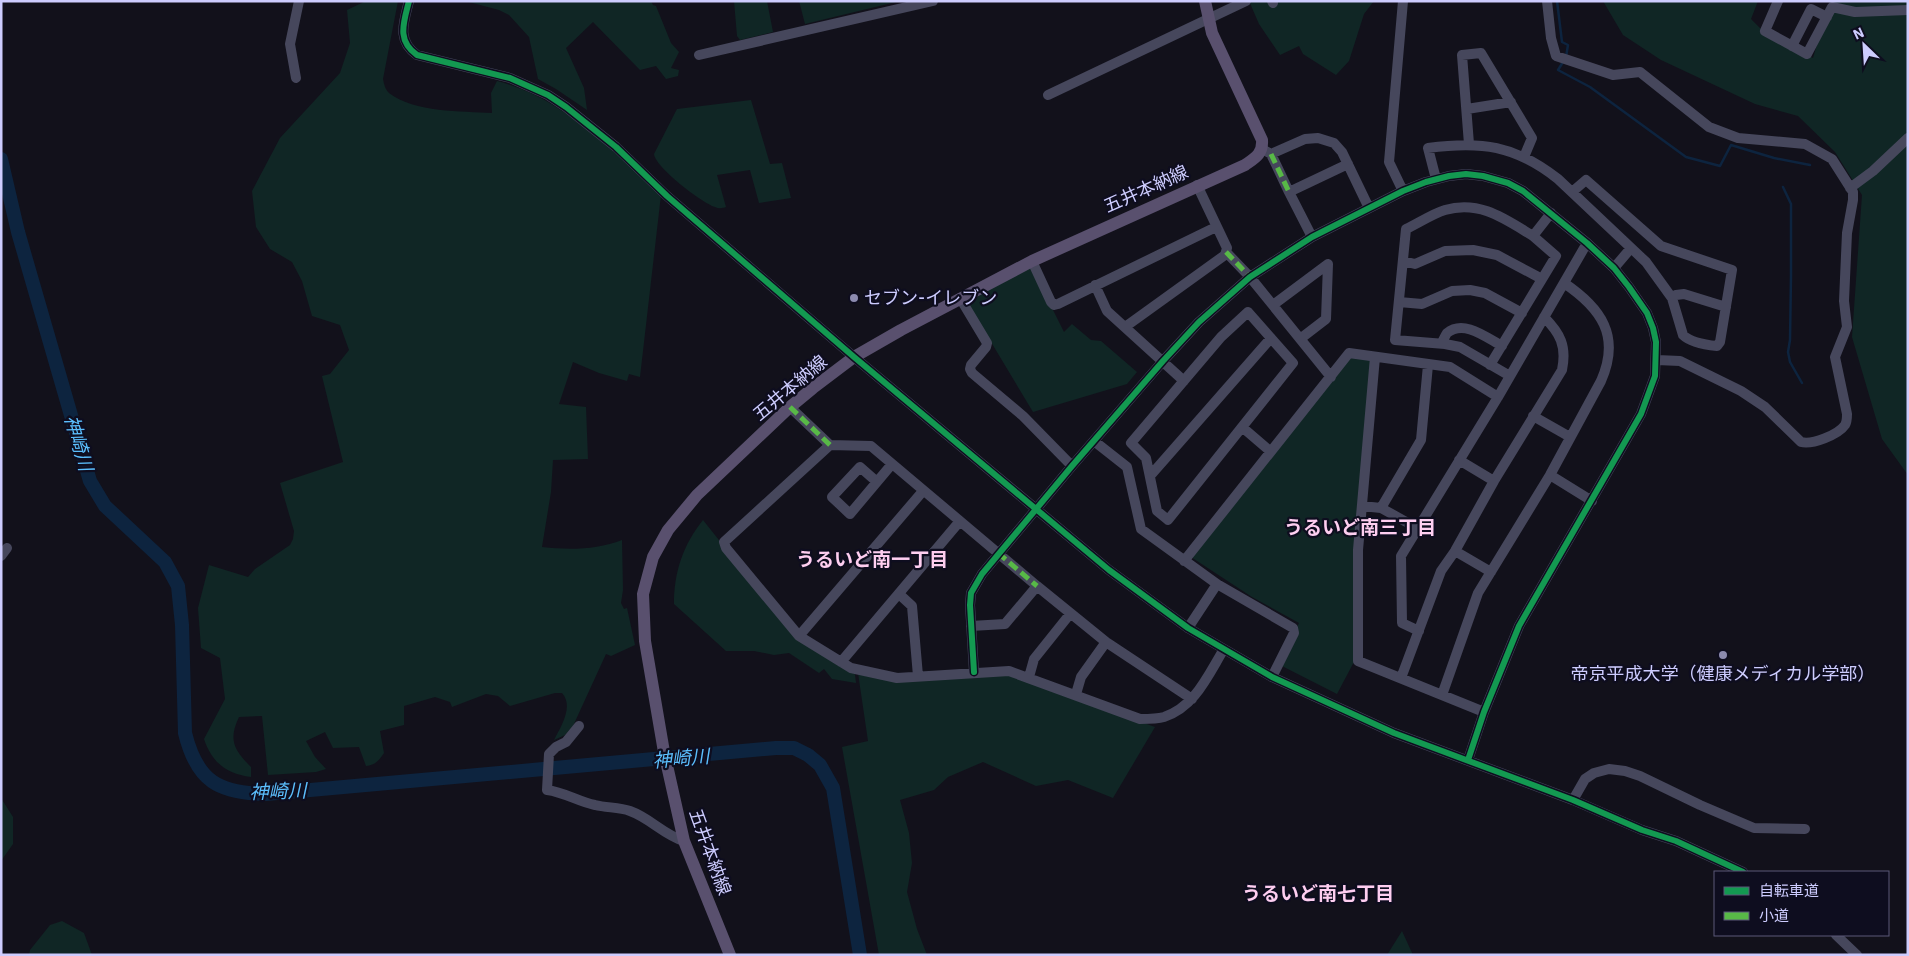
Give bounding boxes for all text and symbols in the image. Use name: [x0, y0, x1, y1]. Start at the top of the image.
north arrow: [1839, 20, 1889, 70]
text: N: [1850, 23, 1867, 44]
street label: 五井本納線: [1100, 160, 1192, 217]
place label: セブン-イレブン: [864, 286, 997, 309]
marker: セブン-イレブン: [848, 292, 860, 304]
street label: 五井本納線: [748, 350, 832, 425]
water label: 神崎川: [60, 412, 99, 476]
district label: うるいど南三丁目: [1284, 515, 1436, 539]
district label: うるいど南一丁目: [796, 547, 948, 571]
marker: 帝京平成大学（健康メディカル学部）: [1717, 649, 1729, 661]
place label: 帝京平成大学（健康メディカル学部）: [1571, 662, 1875, 685]
water label: 神崎川: [652, 743, 712, 772]
water label: 神崎川: [249, 778, 309, 804]
street label: 五井本納線: [684, 806, 737, 898]
legend: [1714, 871, 1889, 936]
district label: うるいど南七丁目: [1242, 881, 1394, 905]
text: 自転車道: [1759, 881, 1819, 900]
text: 小道: [1759, 906, 1789, 925]

